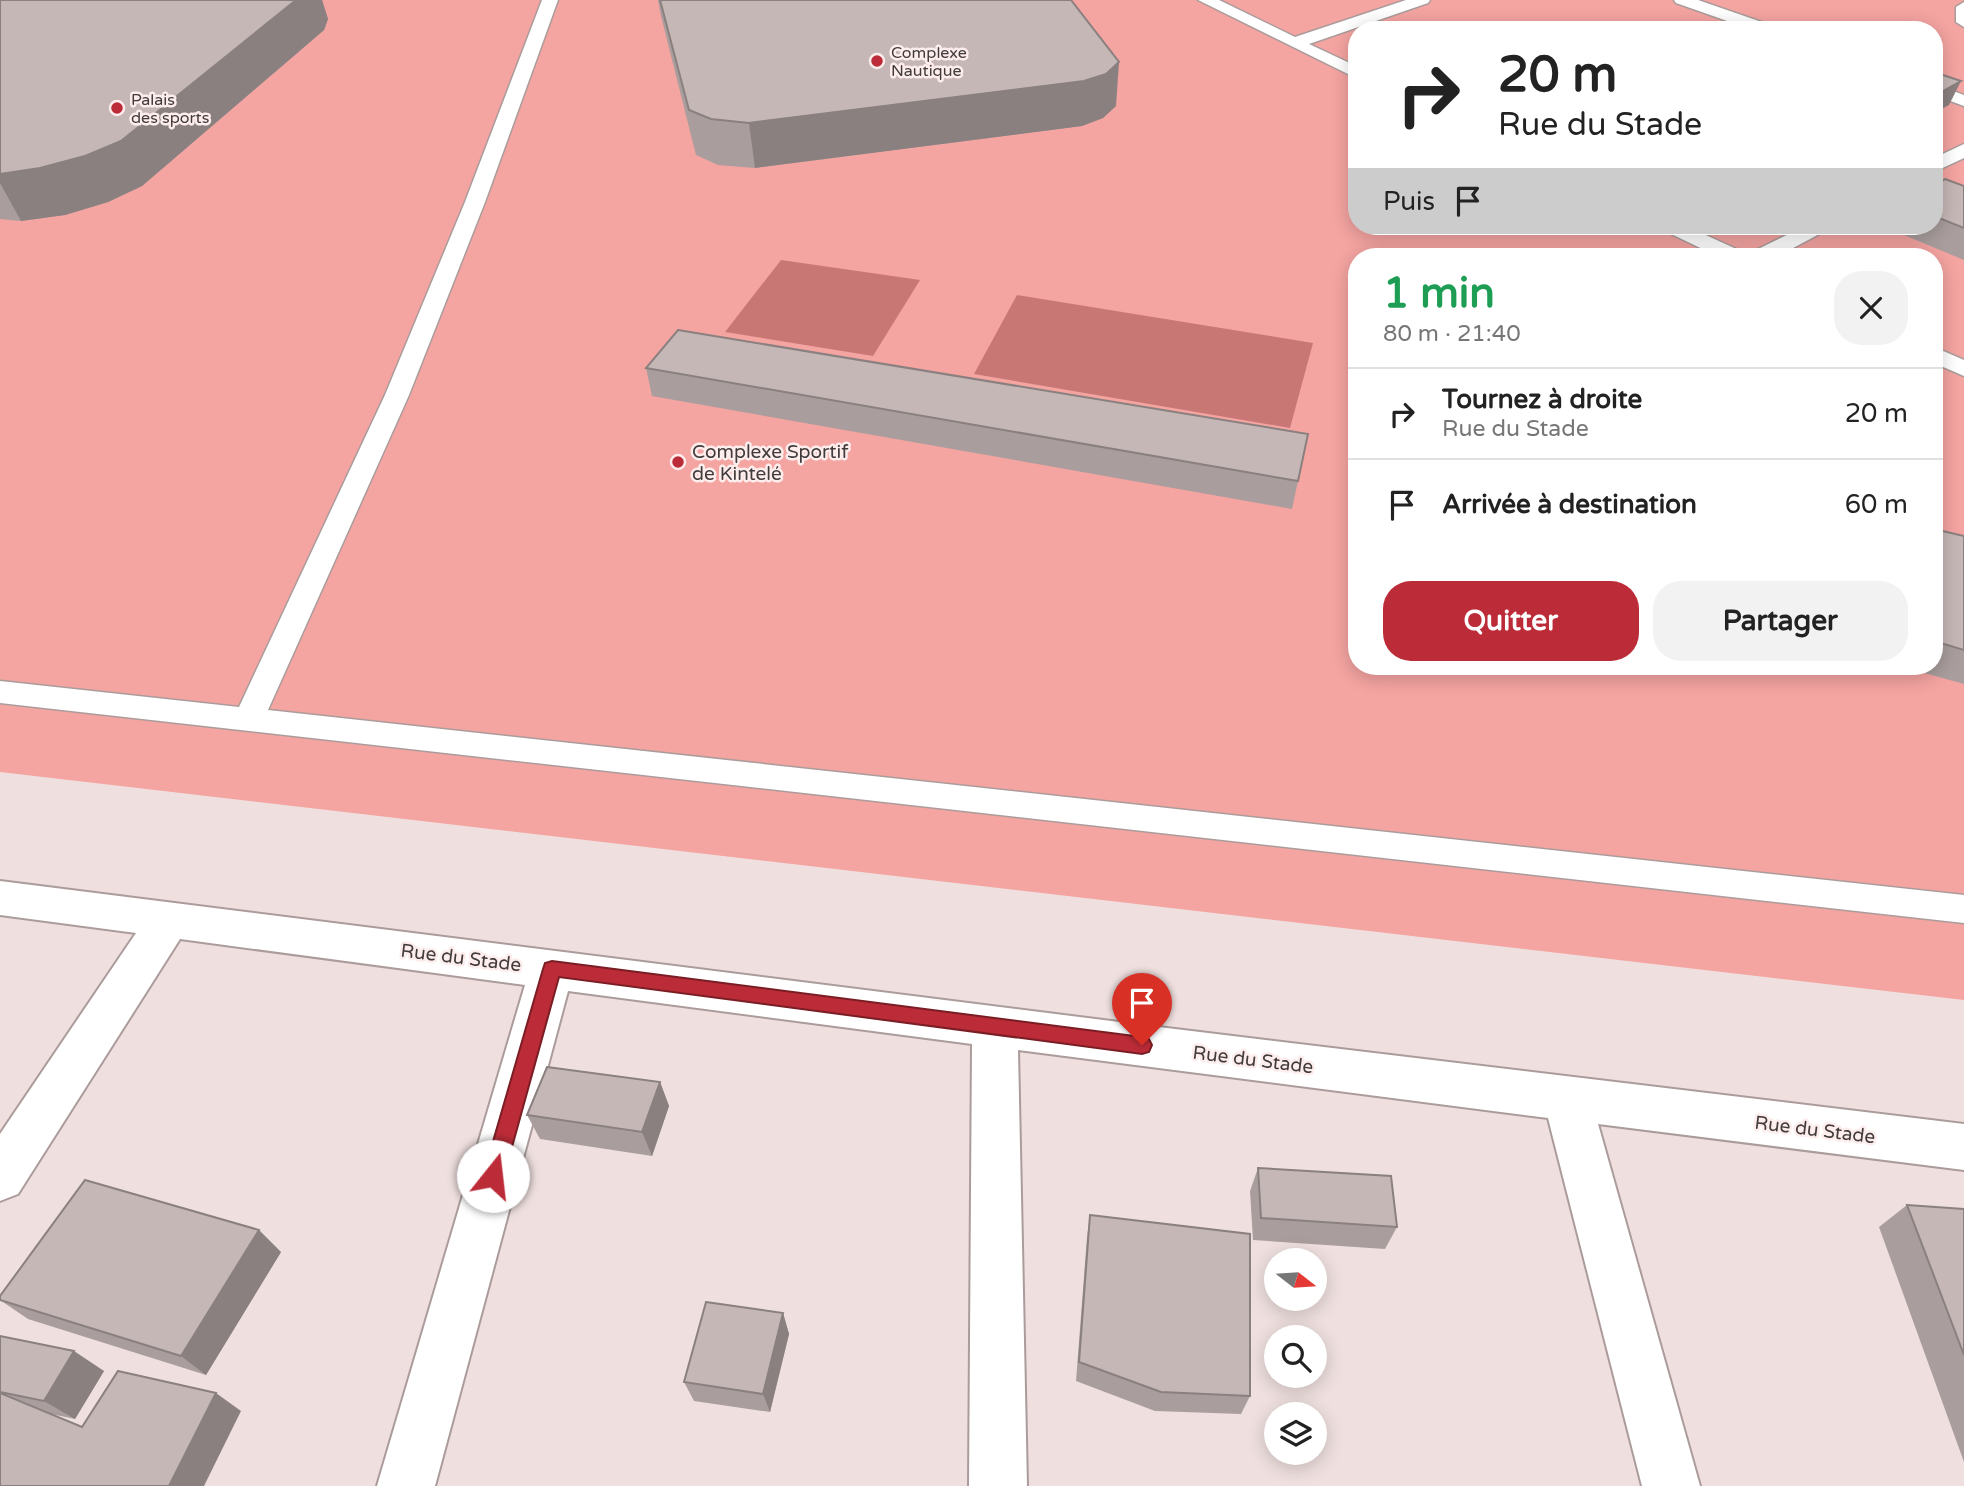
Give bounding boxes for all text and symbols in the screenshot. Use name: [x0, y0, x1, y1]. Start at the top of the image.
place label: Complexe Nautique: [891, 43, 967, 81]
text: 20 m: [1498, 46, 1617, 105]
icon: right: [1383, 49, 1474, 140]
marker: Complexe Nautique: [869, 53, 885, 69]
place label: Palais des sports: [131, 90, 209, 128]
marker: Palais des sports: [109, 100, 125, 116]
text: Rue du Stade: [1498, 106, 1702, 144]
icon: arrive: [1449, 182, 1487, 220]
text: Puis: [1383, 186, 1435, 217]
text: 1 min: [1383, 268, 1495, 319]
button: close: [1834, 271, 1908, 345]
text: 80 m · 21:40: [1383, 320, 1521, 348]
text: Tournez à droite: [1442, 384, 1642, 415]
icon: right: [1383, 395, 1421, 433]
text: 20 m: [1845, 398, 1908, 429]
text: Rue du Stade: [1442, 415, 1589, 443]
place label: Complexe Sportif de Kintelé: [692, 441, 849, 485]
marker: Complexe Sportif de Kintelé: [670, 454, 686, 470]
icon: arrive: [1383, 486, 1421, 524]
text: Arrivée à destination: [1442, 489, 1697, 520]
text: 60 m: [1845, 489, 1908, 520]
button: Quitter: [1383, 581, 1639, 661]
button: Partager: [1653, 581, 1908, 661]
street label: Rue du Stade: [399, 940, 522, 976]
pin: [1112, 973, 1172, 1045]
icon: arrive: [1123, 984, 1161, 1022]
street label: Rue du Stade: [1191, 1042, 1314, 1078]
street label: Rue du Stade: [1753, 1112, 1876, 1148]
position arrow: [456, 1139, 530, 1213]
north arrow: [1264, 1248, 1326, 1311]
map controls: [1264, 1248, 1327, 1465]
button: search: [1264, 1325, 1327, 1388]
button: layers: [1264, 1402, 1327, 1465]

